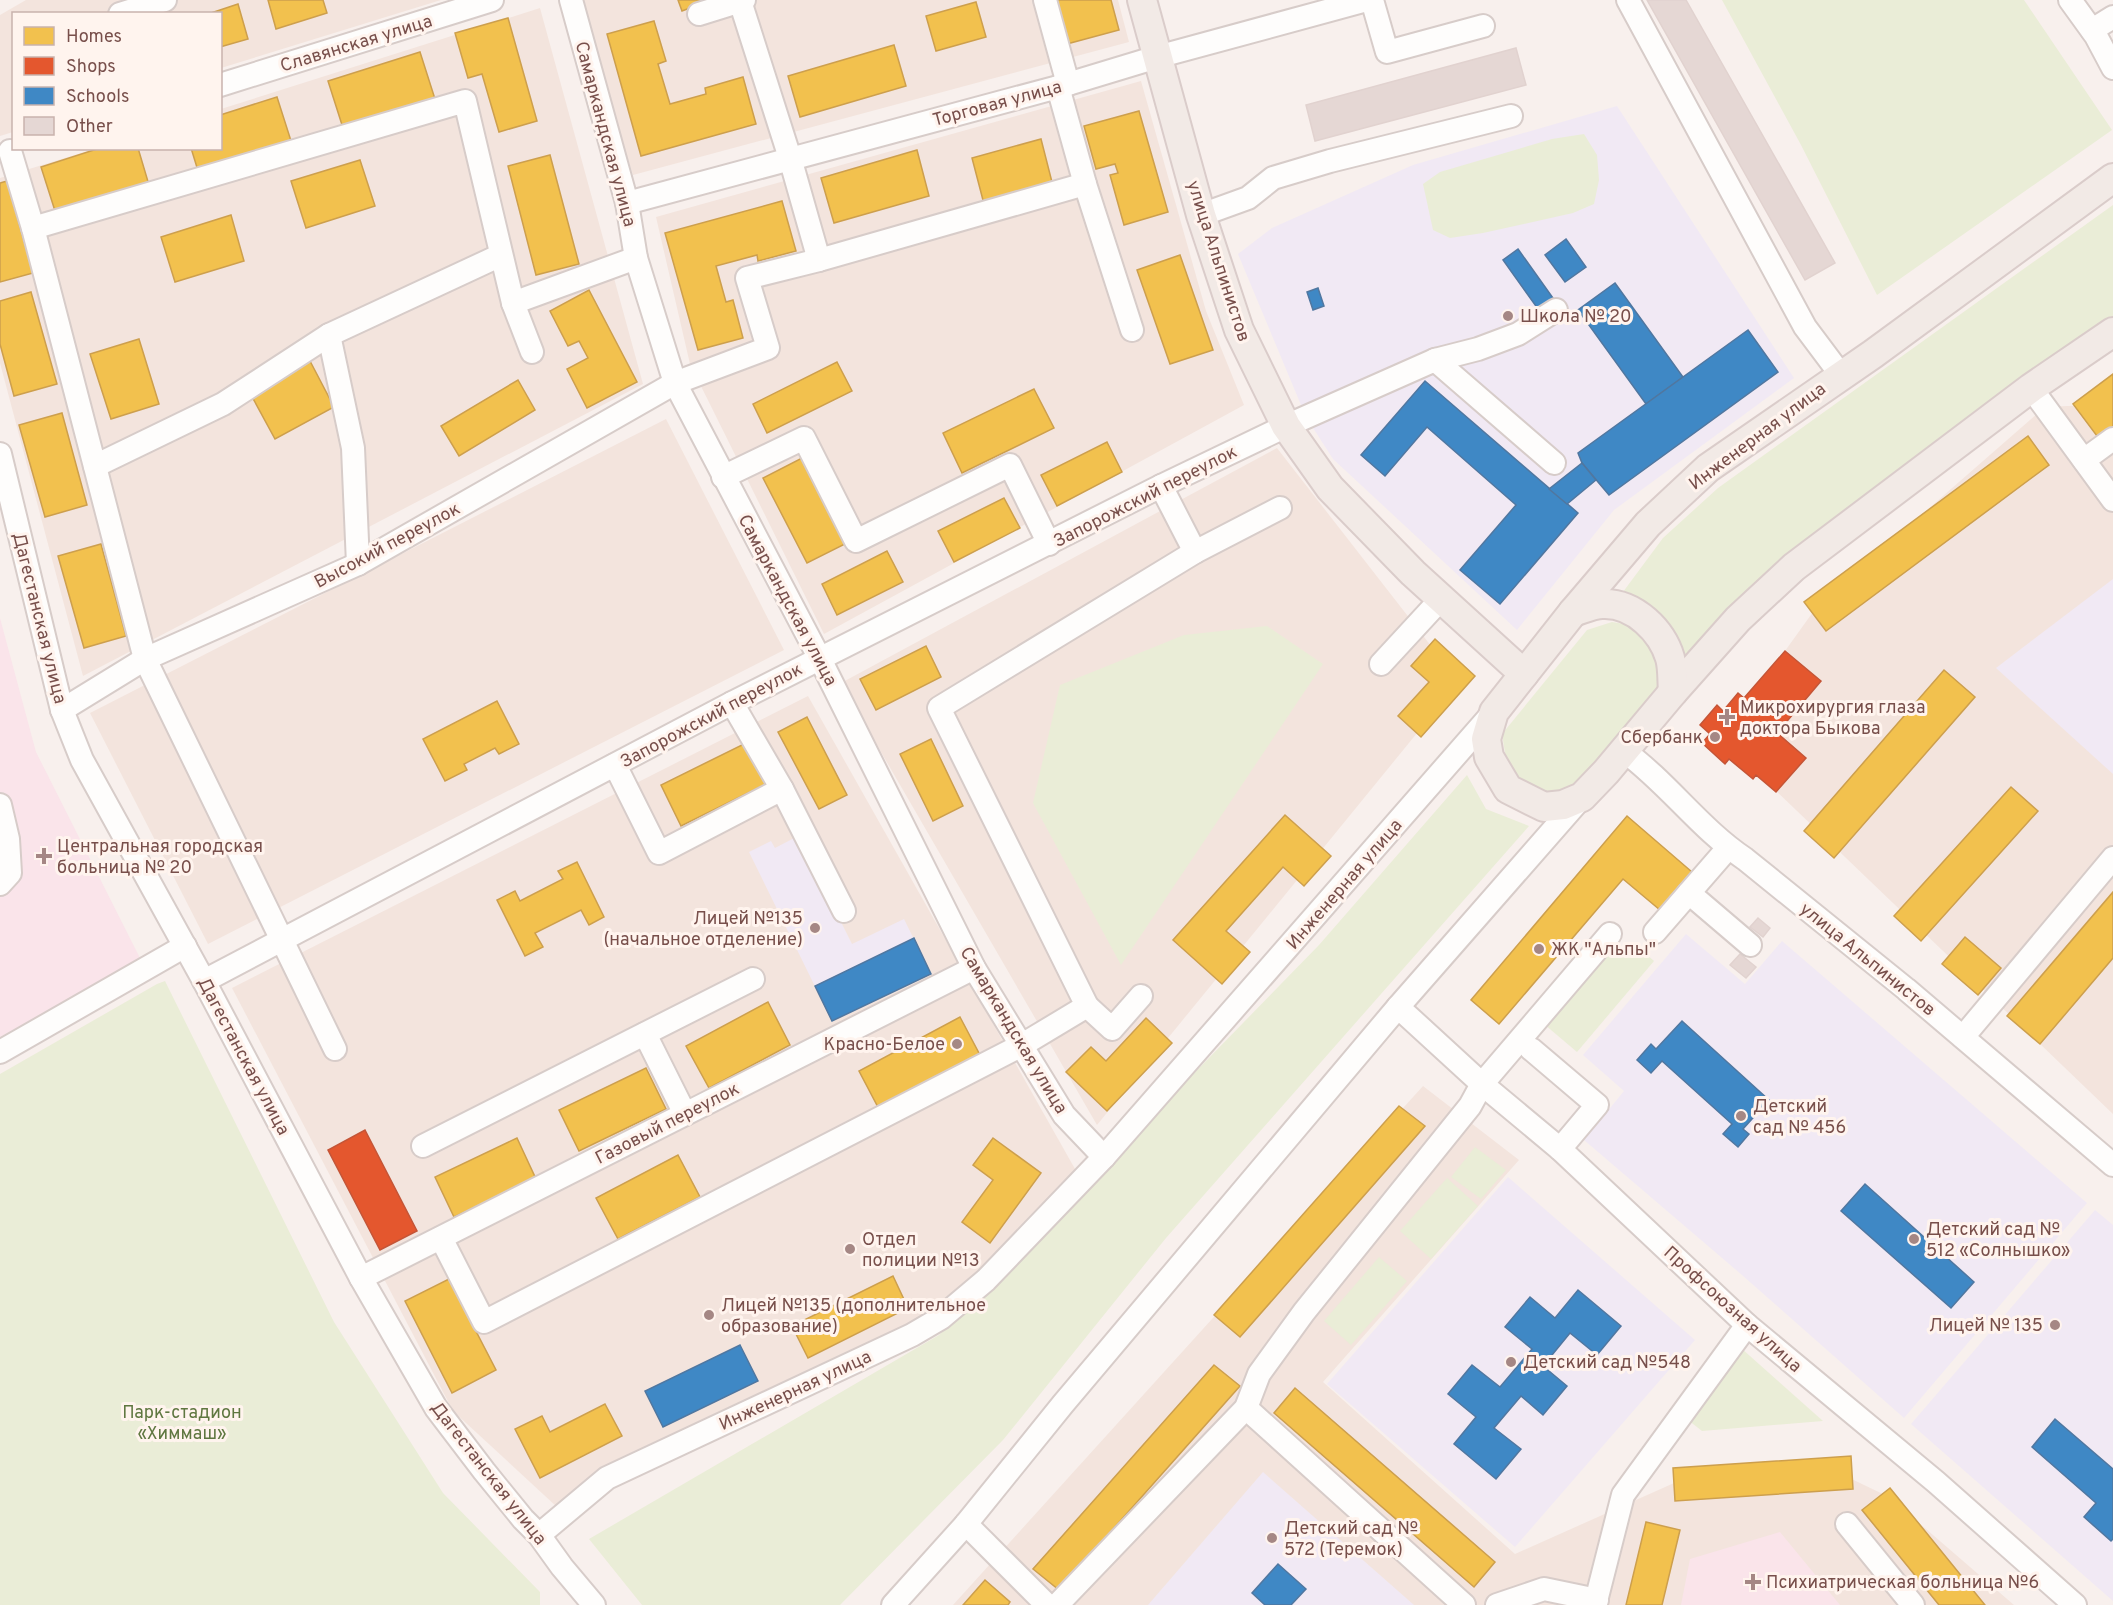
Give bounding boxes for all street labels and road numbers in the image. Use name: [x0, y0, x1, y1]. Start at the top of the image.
street label: Славянская улица: [278, 10, 435, 79]
street label: Самаркандская улица: [569, 39, 640, 230]
street label: Торговая улица: [930, 76, 1065, 133]
street label: улица Альпинистов: [1181, 178, 1255, 345]
street label: Инженерная улица: [1685, 378, 1831, 496]
street label: Запорожский переулок: [1050, 441, 1241, 554]
street label: Высокий переулок: [311, 498, 465, 595]
street label: Самаркандская улица: [732, 511, 842, 690]
street label: Дагестанская улица: [6, 530, 71, 706]
street label: Запорожский переулок: [617, 658, 807, 774]
street label: Инженерная улица: [1282, 815, 1408, 955]
street label: улица Альпинистов: [1794, 898, 1940, 1022]
street label: Самаркандская улица: [954, 943, 1072, 1119]
street label: Дагестанская улица: [191, 974, 294, 1140]
street label: Газовый переулок: [592, 1078, 744, 1171]
street label: Профсоюзная улица: [1658, 1242, 1806, 1378]
street label: Инженерная улица: [716, 1346, 876, 1437]
street label: Дагестанская улица: [425, 1398, 551, 1550]

